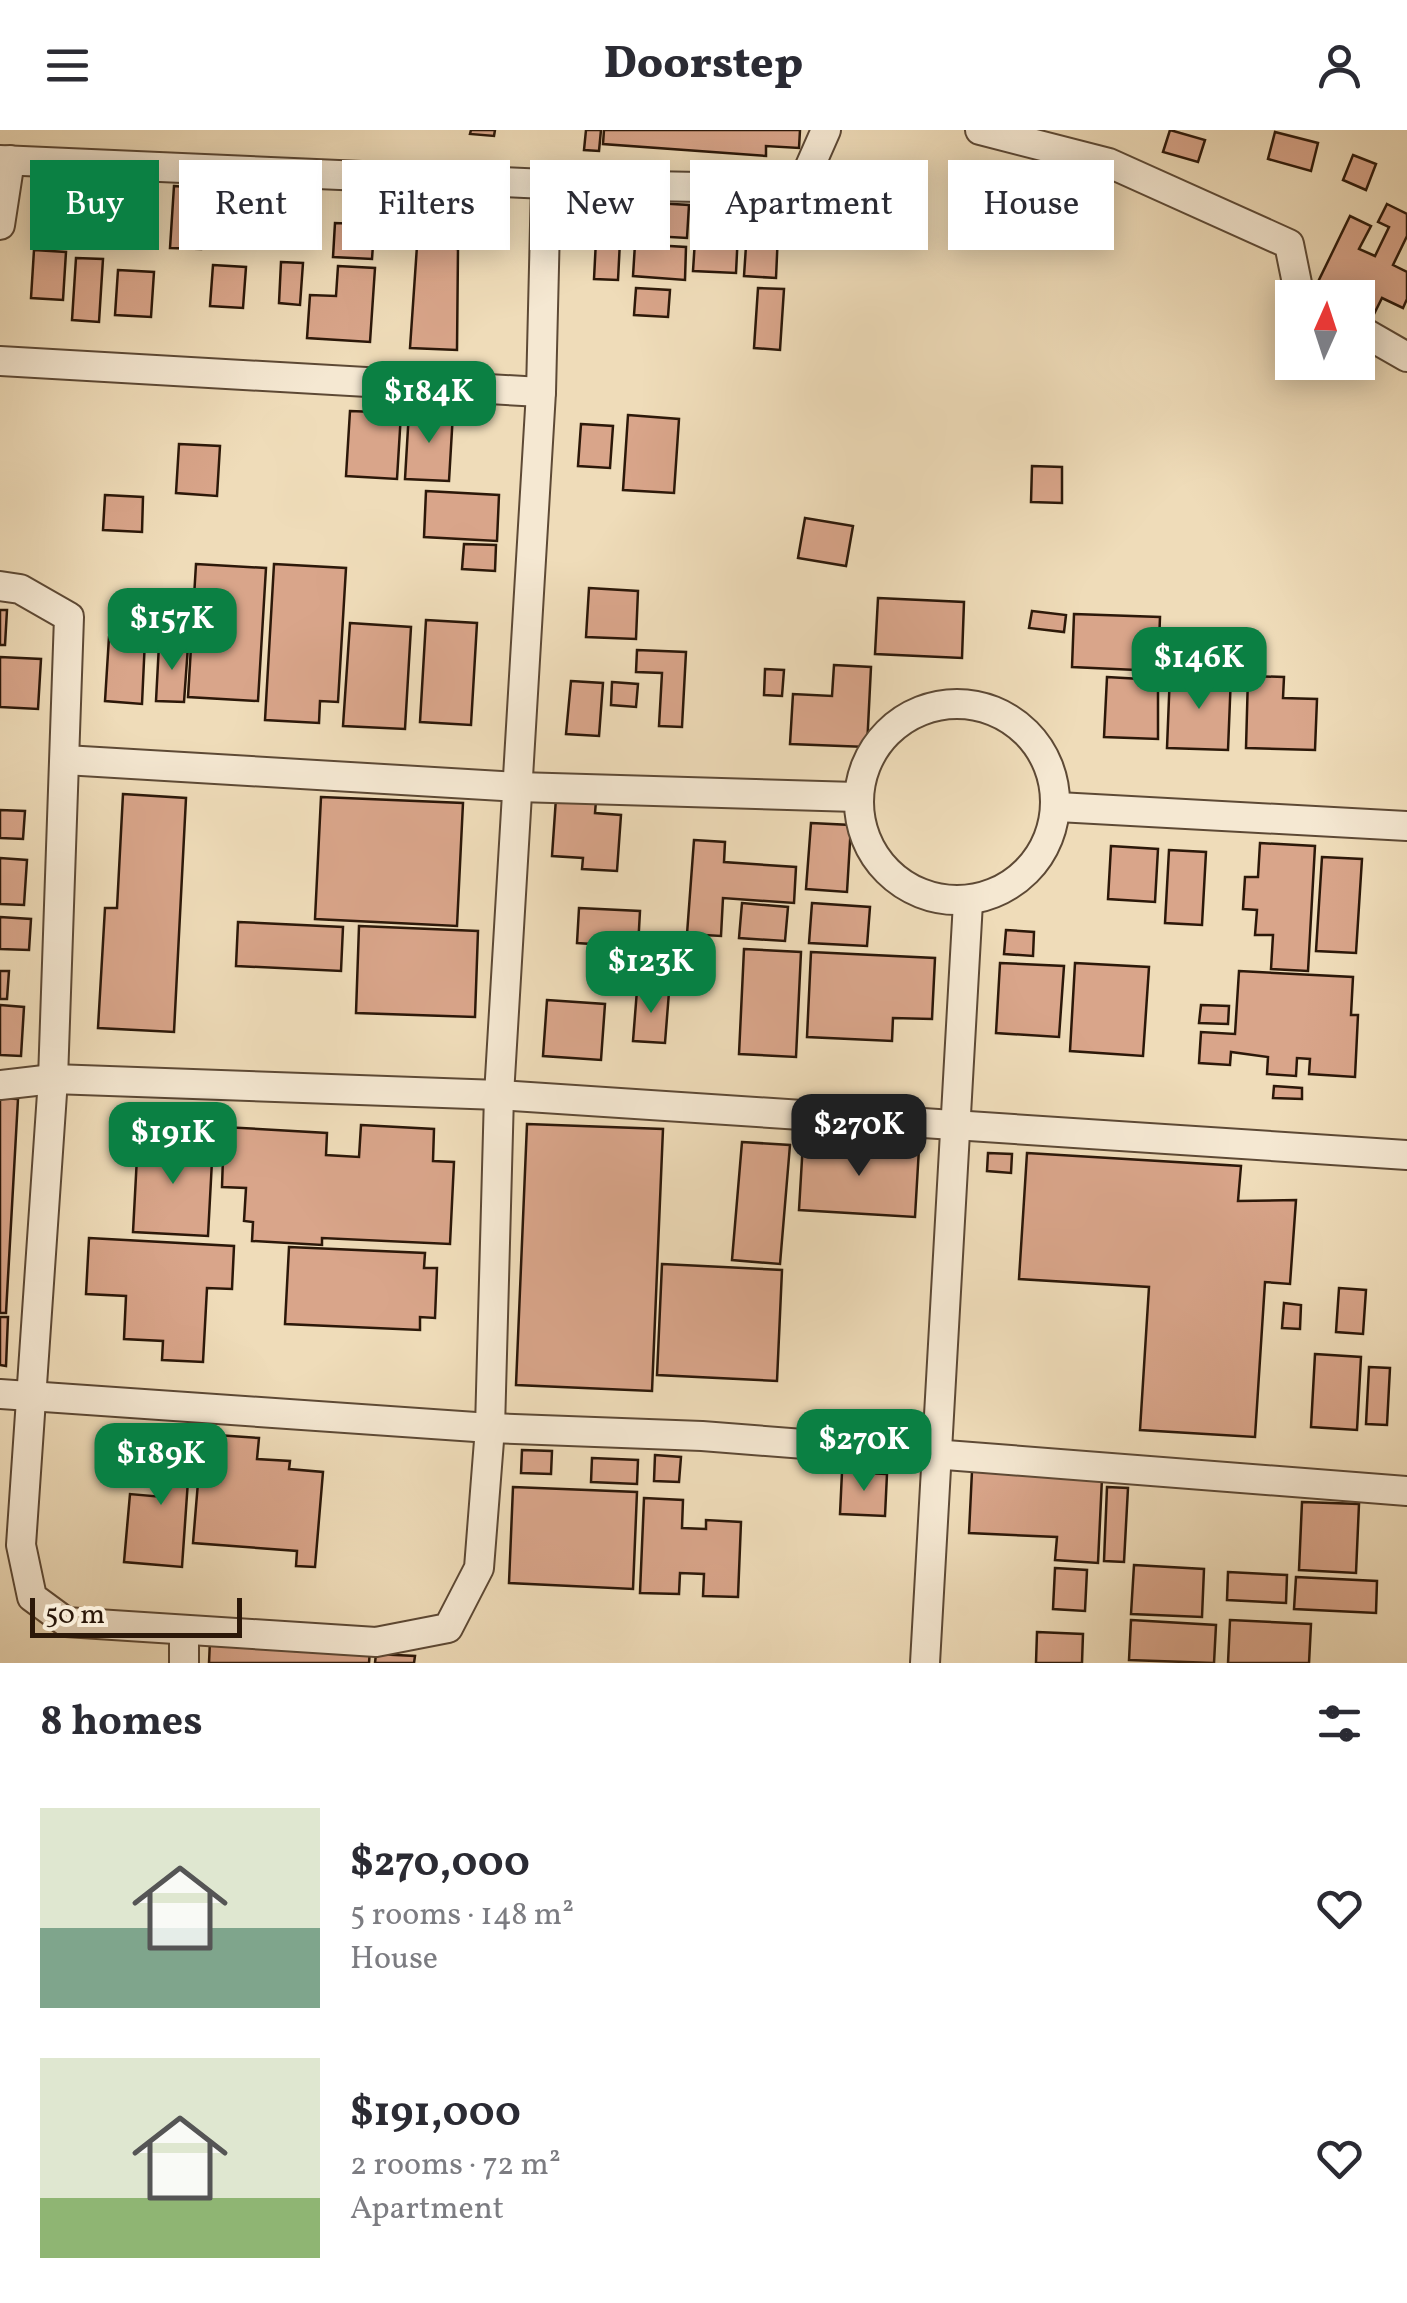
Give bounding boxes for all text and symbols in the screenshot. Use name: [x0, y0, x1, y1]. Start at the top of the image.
text: Doorstep: [604, 34, 803, 97]
icon: menu: [40, 38, 95, 93]
icon: person: [1312, 38, 1367, 93]
chip: Buy: [30, 160, 159, 250]
chip: Rent: [179, 160, 322, 250]
chip: Filters: [342, 160, 510, 250]
chip: New: [530, 160, 670, 250]
chip: Apartment: [690, 160, 928, 250]
chip: House: [948, 160, 1114, 250]
north arrow: [1275, 280, 1375, 380]
map controls: [1275, 280, 1375, 380]
pin: $184K: [359, 361, 499, 446]
text: $184K: [384, 371, 474, 415]
pin: $157K: [102, 588, 242, 673]
text: $157K: [130, 598, 214, 642]
pin: $146K: [1129, 627, 1269, 712]
text: $146K: [1154, 637, 1244, 681]
pin: $123K: [581, 931, 721, 1016]
text: $123K: [608, 941, 694, 985]
pin: $270K: [789, 1094, 929, 1179]
pin: $191K: [103, 1102, 243, 1187]
text: $270K: [813, 1104, 905, 1148]
text: $191K: [131, 1112, 215, 1156]
pin: $270K: [794, 1409, 934, 1494]
text: $270K: [818, 1419, 910, 1463]
pin: $189K: [91, 1423, 231, 1508]
text: $189K: [117, 1433, 206, 1477]
scale bar: [30, 1593, 242, 1638]
text: 50 m: [45, 1596, 105, 1635]
text: 8 homes: [40, 1694, 203, 1753]
icon: filters: [1312, 1696, 1367, 1751]
text: $270,000: [350, 1835, 530, 1894]
icon: home: [120, 1848, 240, 1968]
icon: heart: [1312, 1881, 1367, 1936]
text: 5 rooms · 148 m²: [350, 1894, 574, 1938]
text: House: [350, 1938, 438, 1982]
text: $191,000: [350, 2085, 521, 2144]
icon: home: [120, 2098, 240, 2218]
icon: heart: [1312, 2131, 1367, 2186]
text: 2 rooms · 72 m²: [350, 2144, 561, 2188]
text: Apartment: [350, 2188, 504, 2232]

